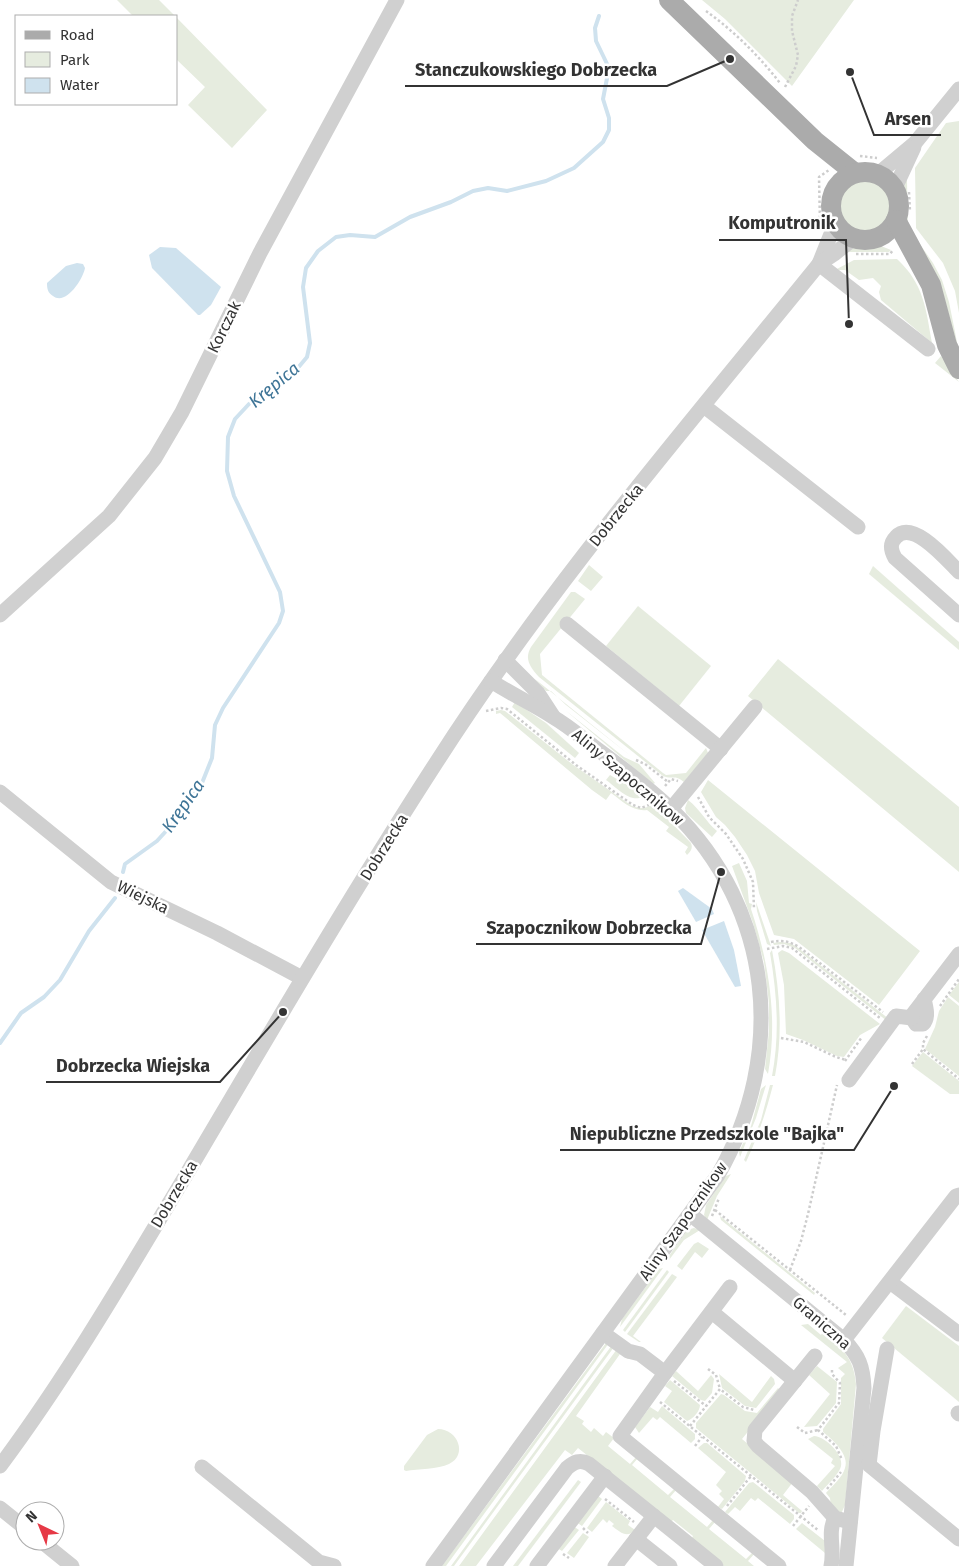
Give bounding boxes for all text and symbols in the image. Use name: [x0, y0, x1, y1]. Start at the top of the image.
legend: [15, 15, 178, 105]
text: Road: [60, 26, 95, 44]
text: Park: [60, 51, 90, 69]
callout: Stanczukowskiego Dobrzecka: [405, 53, 667, 86]
text: Stanczukowskiego Dobrzecka: [415, 59, 657, 81]
text: Water: [60, 76, 99, 94]
callout: Arsen: [874, 102, 941, 135]
text: Arsen: [884, 108, 931, 130]
callout: Komputronik: [719, 207, 846, 240]
text: Komputronik: [728, 212, 837, 234]
street label: Korczak: [203, 297, 245, 356]
water label: Krępica: [244, 357, 304, 413]
street label: Dobrzecka: [585, 480, 647, 550]
street label: Aliny Szapocznikow: [568, 725, 688, 830]
water label: Krępica: [157, 775, 209, 837]
street label: Dobrzecka: [356, 810, 412, 884]
street label: Wiejska: [114, 876, 172, 918]
callout: Szapocznikow Dobrzecka: [476, 911, 701, 944]
text: Szapocznikow Dobrzecka: [486, 917, 692, 939]
callout: Dobrzecka Wiejska: [46, 1049, 220, 1082]
text: Dobrzecka Wiejska: [56, 1055, 210, 1077]
callout: Niepubliczne Przedszkole "Bajka": [560, 1117, 854, 1150]
text: Niepubliczne Przedszkole "Bajka": [570, 1123, 844, 1145]
street label: Dobrzecka: [147, 1157, 201, 1231]
street label: Aliny Szapocznikow: [635, 1158, 731, 1284]
street label: Graniczna: [789, 1293, 855, 1353]
north arrow: [15, 1501, 65, 1551]
text: N: [22, 1507, 41, 1526]

